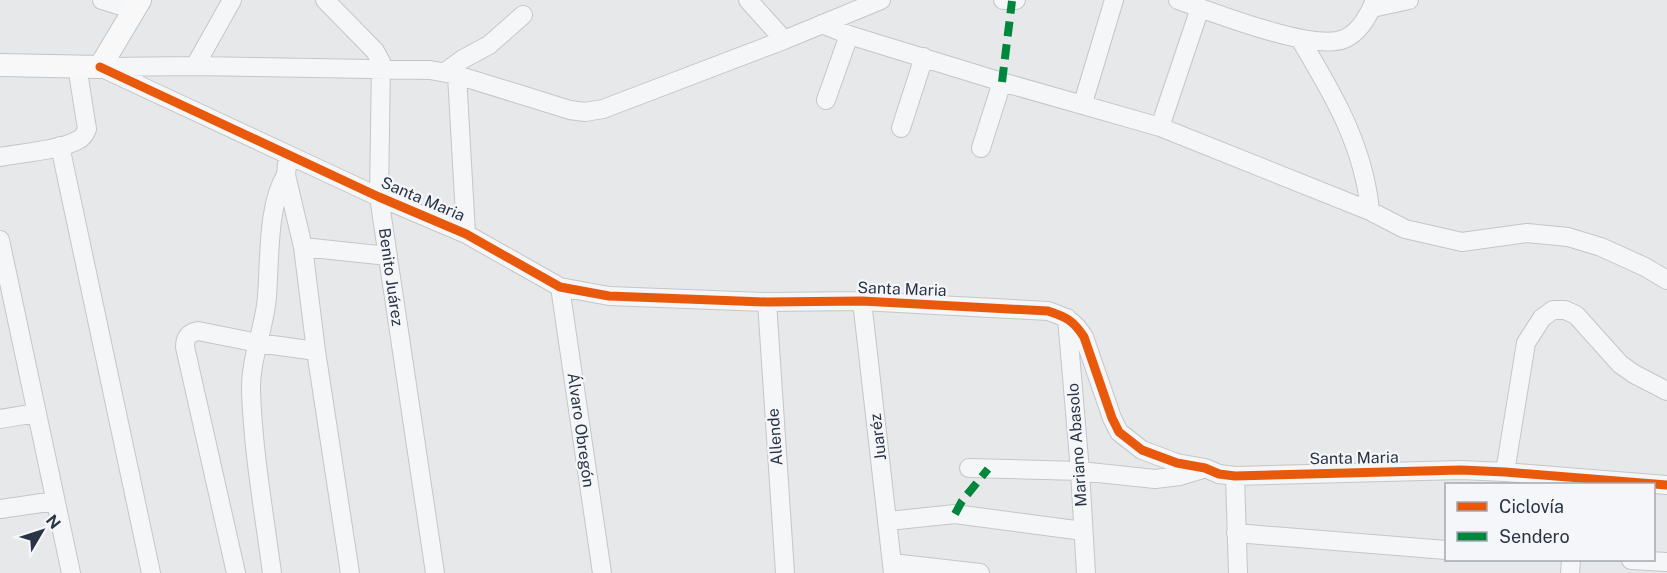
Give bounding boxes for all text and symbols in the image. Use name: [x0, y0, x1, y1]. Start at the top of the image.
street label: Santa Maria: [378, 173, 468, 225]
street label: Benito Juárez: [375, 227, 407, 328]
street label: Santa Maria: [857, 278, 947, 300]
street label: Álvaro Obregón: [564, 371, 599, 489]
street label: Mariano Abasolo: [1063, 382, 1091, 508]
street label: Allende: [764, 408, 786, 466]
street label: Juaréz: [866, 412, 890, 462]
street label: Santa Maria: [1309, 448, 1399, 468]
legend: [1445, 483, 1655, 561]
text: Ciclovía: [1499, 496, 1564, 517]
north arrow: [12, 501, 72, 561]
text: N: [42, 511, 65, 533]
text: Sendero: [1499, 526, 1570, 547]

